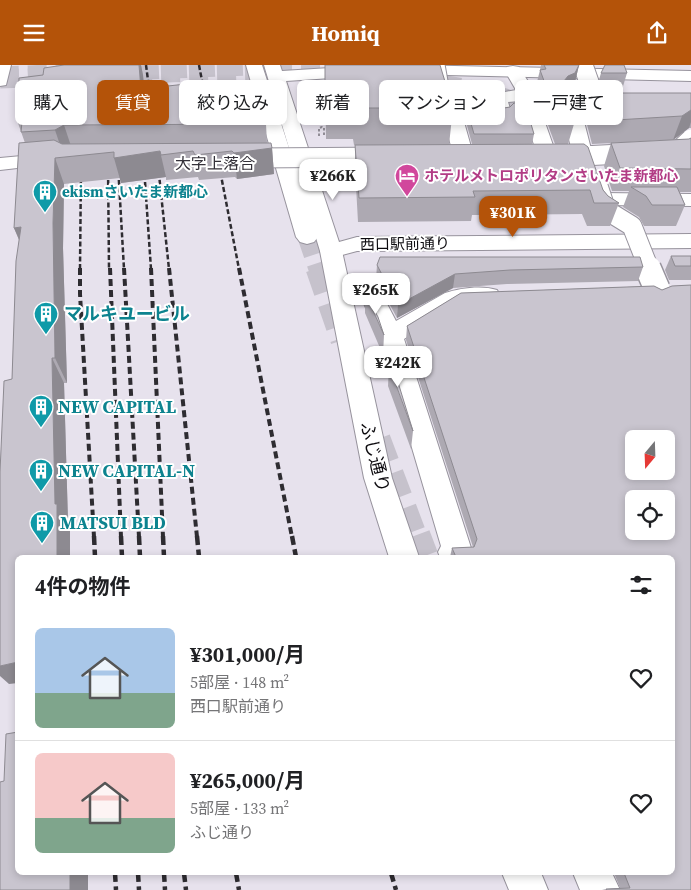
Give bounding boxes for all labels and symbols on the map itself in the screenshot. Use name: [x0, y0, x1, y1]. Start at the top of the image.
district label: 大字上落合: [175, 152, 255, 174]
pin: ¥266K: [298, 159, 368, 201]
hotel icon: ホテルメトロポリタンさいたま新都心: [394, 163, 420, 197]
place label: ホテルメトロポリタンさいたま新都心: [424, 165, 679, 186]
building icon: ekismさいたま新都心: [32, 179, 58, 213]
place label: ekismさいたま新都心: [62, 181, 208, 202]
pin: ¥301K: [478, 195, 548, 238]
street label: 西口駅前通り: [360, 232, 450, 255]
pin: ¥265K: [341, 273, 411, 315]
building icon: マルキユービル: [33, 301, 59, 335]
place label: マルキユービル: [64, 301, 190, 326]
pin: ¥242K: [363, 345, 433, 388]
building icon: NEW CAPITAL: [28, 394, 54, 428]
place label: NEW CAPITAL: [58, 394, 177, 419]
street label: ふじ通り: [355, 419, 396, 495]
north arrow: [625, 430, 675, 480]
building icon: NEW CAPITAL-N: [28, 458, 54, 492]
place label: NEW CAPITAL-N: [58, 458, 195, 483]
building icon: MATSUI BLD: [29, 510, 55, 544]
place label: MATSUI BLD: [60, 510, 166, 535]

